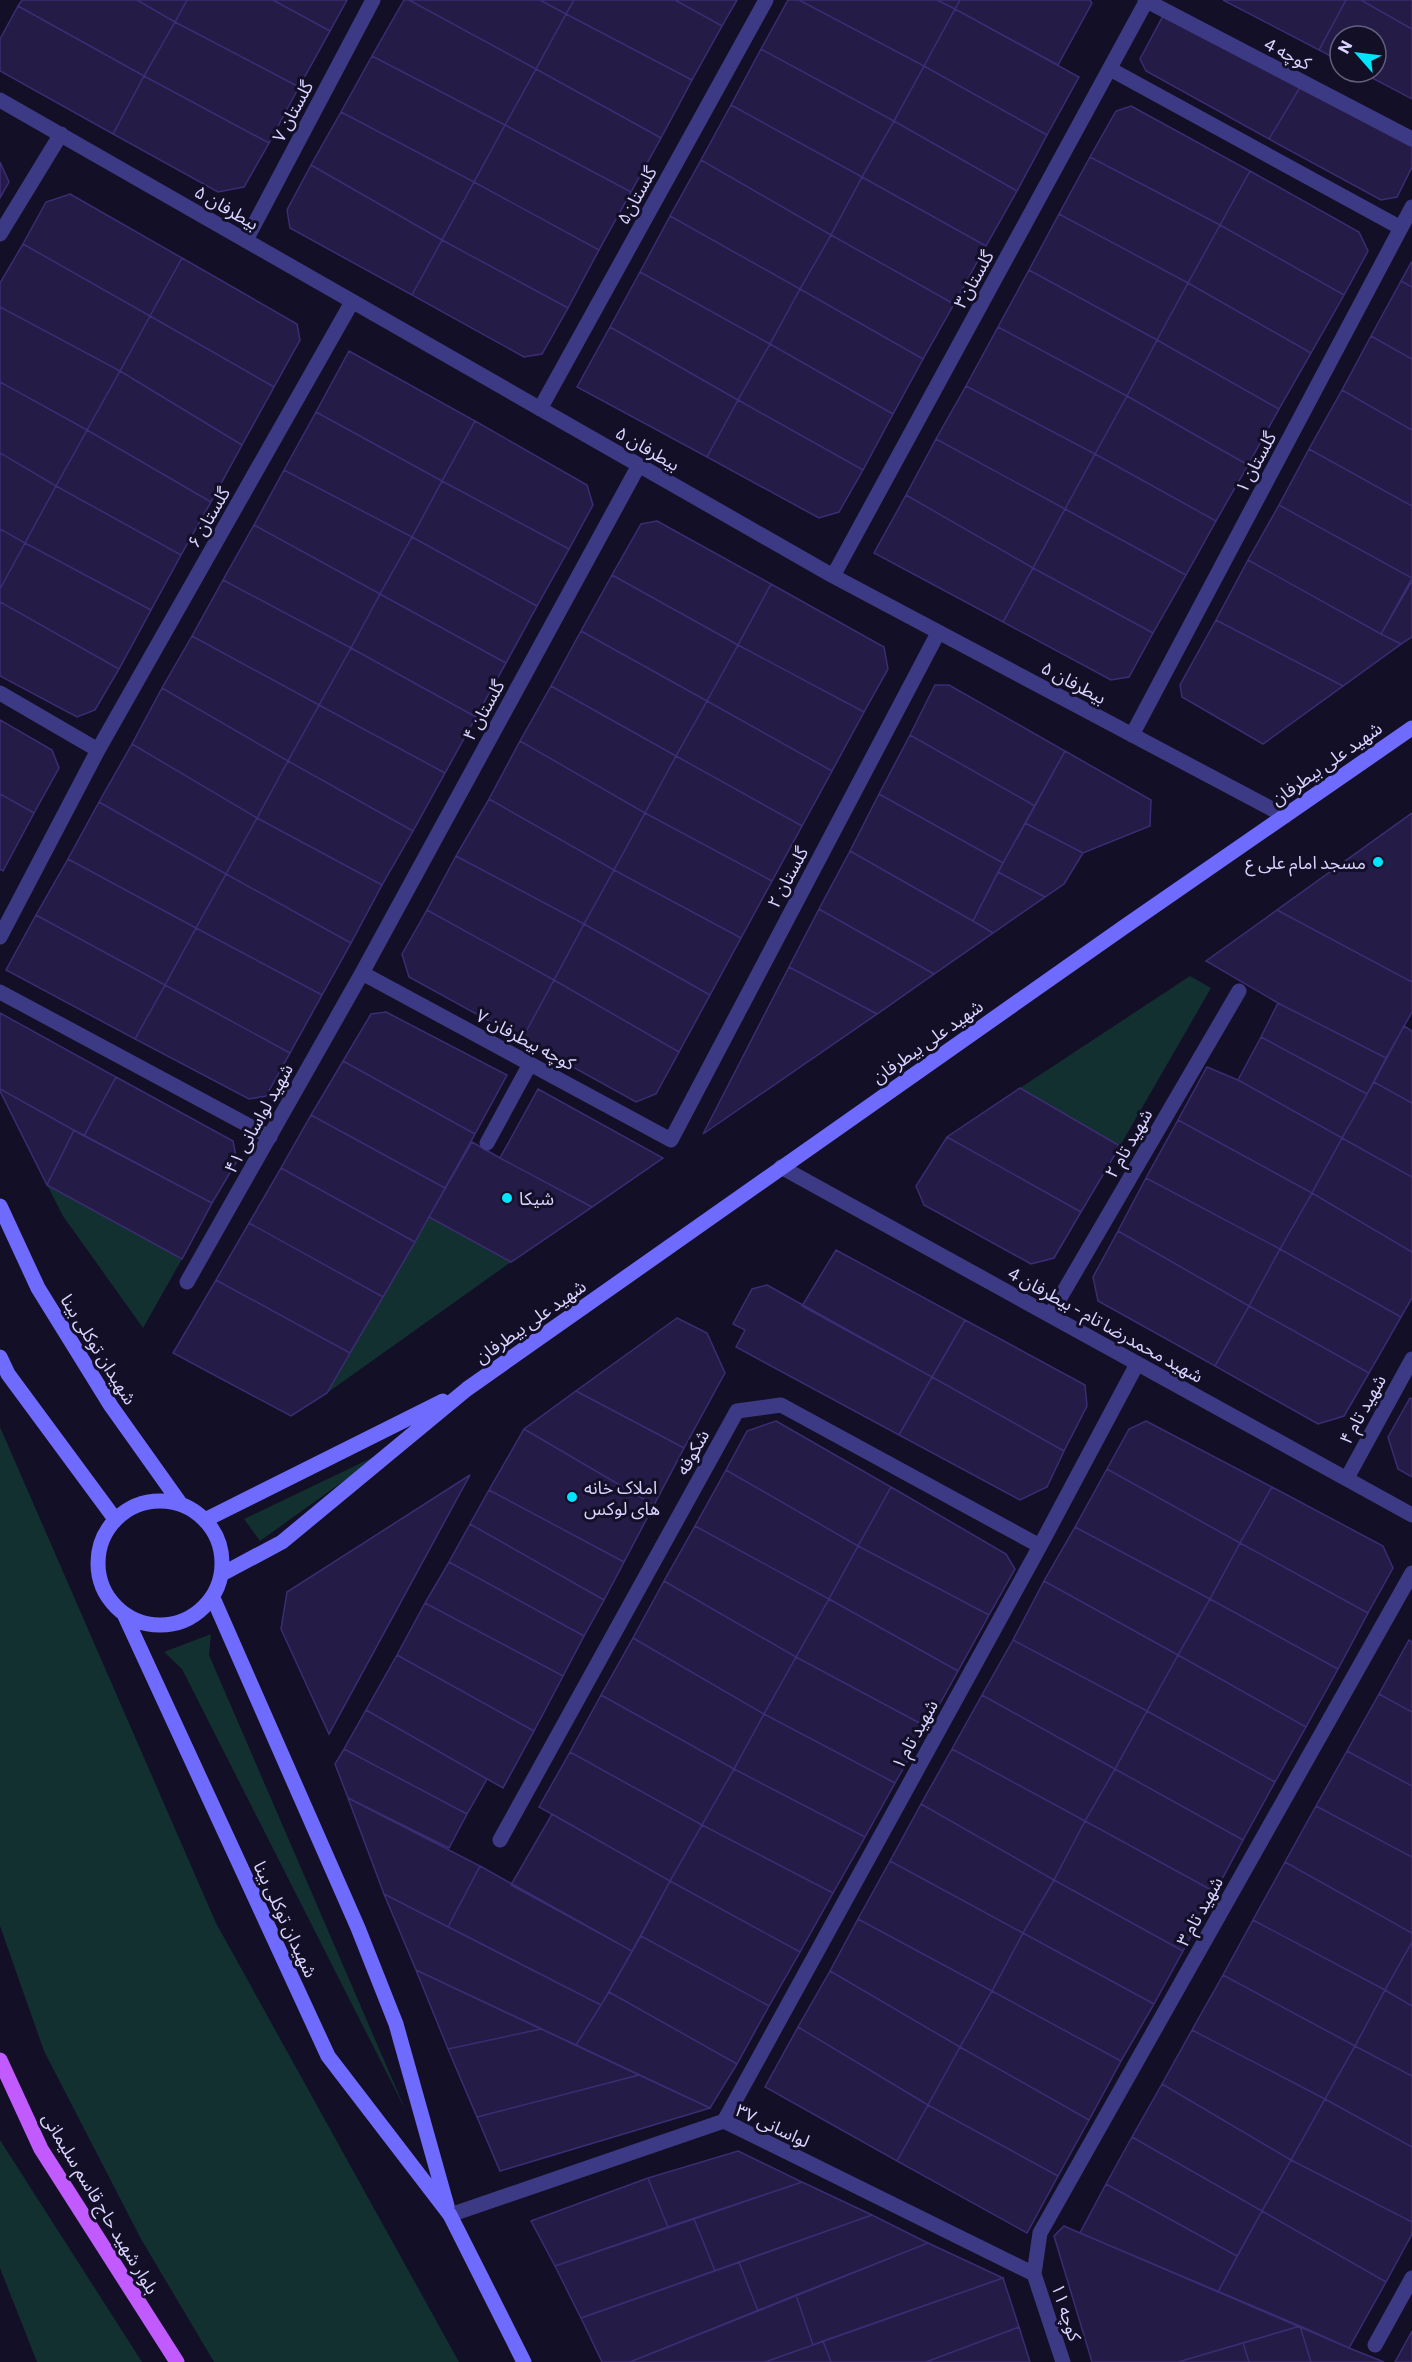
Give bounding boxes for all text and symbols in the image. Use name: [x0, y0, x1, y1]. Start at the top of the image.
north arrow: [1328, 24, 1388, 84]
street label: کوچه 4: [1260, 32, 1316, 75]
text: N: [1333, 37, 1356, 56]
street label: گلستان ۷: [267, 76, 318, 146]
street label: گلستان۵: [611, 162, 662, 228]
street label: بیطرفان ۵: [191, 180, 263, 235]
street label: گلستان۳: [948, 246, 999, 312]
street label: بیطرفان ۵: [612, 421, 684, 476]
street label: گلستان ۱: [1230, 427, 1281, 497]
street label: گلستان ۶: [182, 482, 235, 552]
street label: بیطرفان ۵: [1037, 656, 1110, 709]
street label: گلستان ۴: [457, 675, 510, 745]
street label: شهید علی بیطرفان: [1266, 717, 1386, 810]
street label: گلستان ۲: [762, 842, 813, 912]
place label: مسجد امام علی ع: [1245, 851, 1366, 877]
marker: مسجد امام علی ع: [1371, 855, 1385, 869]
street label: شهید علی بیطرفان: [867, 995, 987, 1088]
street label: کوچه بیطرفان ۷: [472, 1004, 580, 1075]
street label: شهید لواسانی ۴۱: [219, 1059, 298, 1177]
street label: شهید تام ۲: [1099, 1105, 1160, 1183]
place label: شیکا: [519, 1187, 554, 1209]
marker: شیکا: [500, 1191, 514, 1205]
street label: شهید محمدرضا تام - بیطرفان 4: [1003, 1261, 1207, 1390]
street label: شهید علی بیطرفان: [470, 1275, 590, 1368]
street label: شهیدان توکلی بینا: [55, 1290, 142, 1409]
street label: شهید تام ۴: [1334, 1370, 1394, 1450]
street label: شکوفه: [671, 1425, 714, 1479]
place label: املاک خانه های لوکس: [584, 1476, 660, 1520]
marker: املاک خانه های لوکس: [565, 1490, 579, 1504]
street label: شهید تام ۱: [886, 1695, 946, 1775]
street label: شهیدان توکلی بینا: [249, 1857, 323, 1981]
street label: شهید تام ۳: [1171, 1872, 1231, 1952]
street label: لواسانی ۳۷: [732, 2098, 813, 2153]
street label: بلوار شهید حاج قاسم سلیمانی: [35, 2108, 164, 2299]
street label: کوچه ۱۱: [1046, 2280, 1087, 2344]

